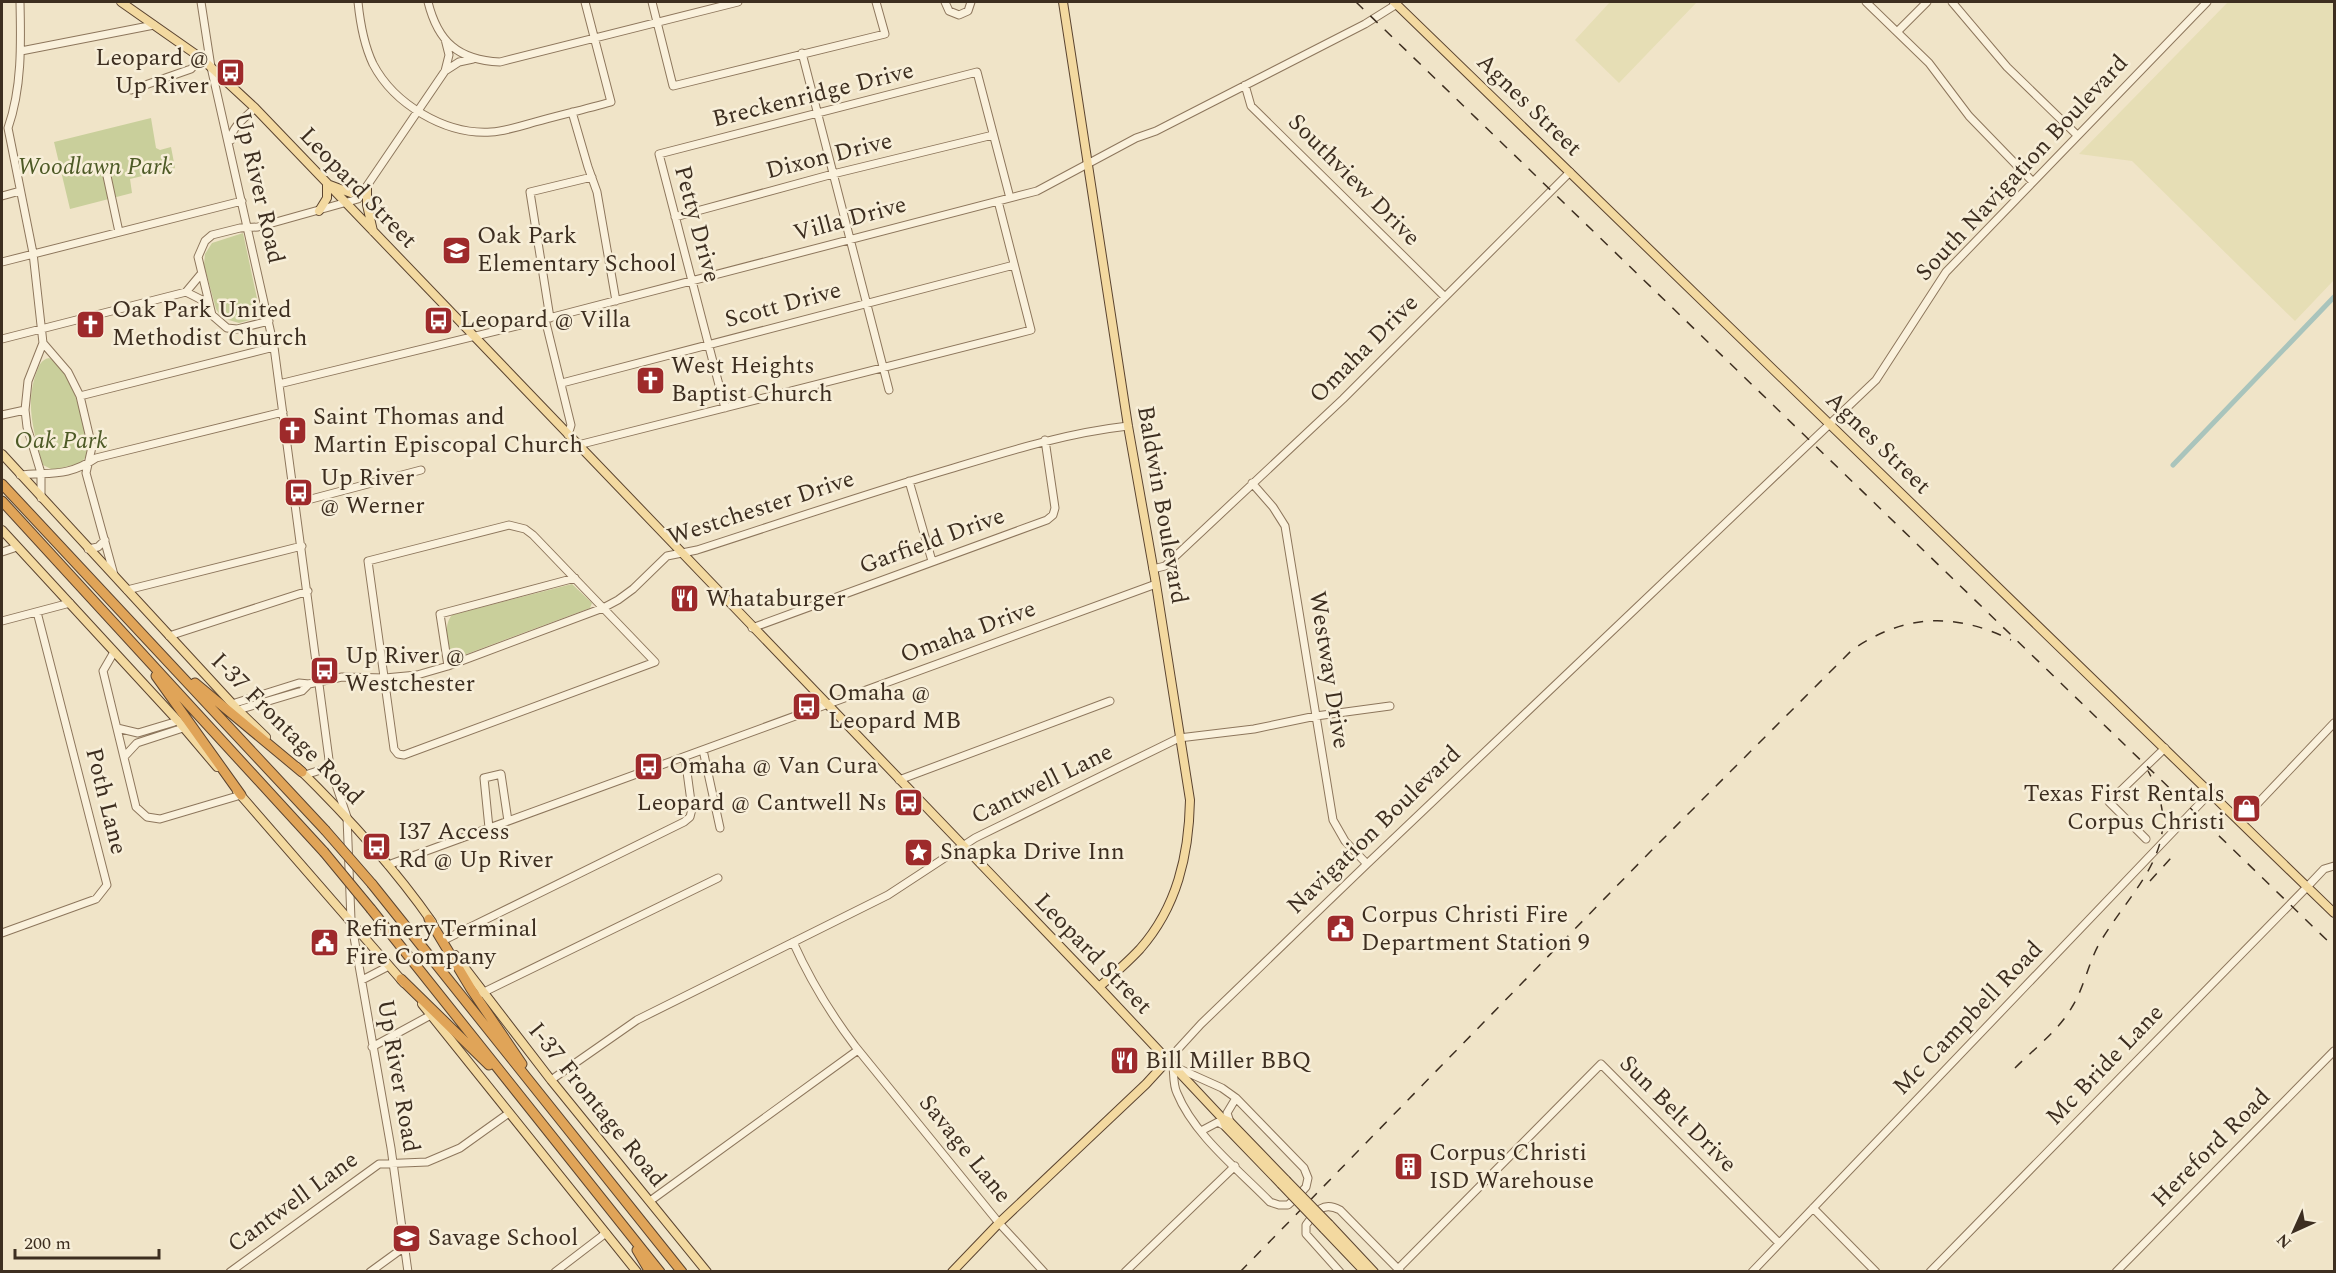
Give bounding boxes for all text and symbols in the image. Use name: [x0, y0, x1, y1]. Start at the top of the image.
place label: Leopard @ Up River: [95, 40, 209, 104]
street label: Agnes Street: [1468, 45, 1590, 165]
street label: South Navigation Boulevard: [1907, 47, 2137, 289]
street label: Breckenridge Drive: [708, 53, 918, 137]
bus stop icon: Leopard @ Up River: [214, 56, 246, 88]
street label: Southview Drive: [1279, 105, 1429, 255]
street label: Up River Road: [224, 109, 294, 267]
street label: Leopard Street: [290, 119, 426, 257]
street label: Dixon Drive: [762, 123, 896, 189]
park label: Woodlawn Park: [17, 149, 173, 185]
street label: Petty Drive: [664, 162, 730, 286]
street label: Villa Drive: [789, 187, 911, 251]
place label: Oak Park Elementary School: [477, 218, 677, 282]
school or university icon: Oak Park Elementary School: [440, 234, 472, 266]
street label: Scott Drive: [721, 272, 845, 338]
street label: Omaha Drive: [1301, 286, 1427, 412]
place label: Oak Park United Methodist Church: [112, 292, 308, 356]
place label: Leopard @ Villa: [460, 302, 631, 338]
bus stop icon: Leopard @ Villa: [423, 304, 455, 336]
church icon: Oak Park United Methodist Church: [75, 308, 107, 340]
place label: West Heights Baptist Church: [671, 348, 833, 412]
church icon: West Heights Baptist Church: [634, 364, 666, 396]
street label: Agnes Street: [1817, 383, 1939, 503]
place label: Saint Thomas and Martin Episcopal Church: [313, 399, 583, 463]
street label: Baldwin Boulevard: [1127, 403, 1197, 607]
church icon: Saint Thomas and Martin Episcopal Church: [276, 415, 308, 447]
park label: Oak Park: [14, 423, 108, 459]
place label: Up River @ Werner: [320, 460, 425, 524]
street label: Westchester Drive: [663, 461, 859, 555]
bus stop icon: Up River @ Werner: [283, 476, 315, 508]
street label: Garfield Drive: [854, 498, 1010, 584]
place label: Whataburger: [706, 581, 846, 617]
restaurant icon: Whataburger: [669, 583, 701, 615]
street label: Westway Drive: [1299, 589, 1359, 751]
street label: Omaha Drive: [895, 591, 1041, 673]
place label: Up River @ Westchester: [345, 638, 475, 702]
street label: I-37 Frontage Road: [202, 644, 372, 814]
bus stop icon: Up River @ Westchester: [308, 654, 340, 686]
place label: Omaha @ Leopard MB: [828, 675, 961, 739]
bus stop icon: Omaha @ Leopard MB: [791, 691, 823, 723]
street label: Cantwell Lane: [965, 734, 1119, 834]
street label: Navigation Boulevard: [1279, 737, 1469, 923]
street label: Poth Lane: [75, 744, 137, 858]
place label: Omaha @ Van Cura: [669, 748, 879, 784]
bus stop icon: Omaha @ Van Cura: [632, 750, 664, 782]
place label: Texas First Rentals Corpus Christi: [2023, 776, 2225, 840]
place label: Leopard @ Cantwell Ns: [637, 785, 887, 821]
bus stop icon: Leopard @ Cantwell Ns: [892, 787, 924, 819]
shop icon: Texas First Rentals Corpus Christi: [2230, 792, 2262, 824]
place label: I37 Access Rd @ Up River: [398, 814, 553, 878]
bus stop icon: I37 Access Rd @ Up River: [361, 830, 393, 862]
place label: Snapka Drive Inn: [940, 834, 1125, 870]
place icon: Snapka Drive Inn: [903, 836, 935, 868]
street label: Leopard Street: [1025, 885, 1161, 1023]
place label: Corpus Christi Fire Department Station 9: [1361, 897, 1590, 961]
place label: Refinery Terminal Fire Company: [345, 911, 538, 975]
public building icon: Corpus Christi Fire Department Station 9: [1324, 913, 1356, 945]
public building icon: Refinery Terminal Fire Company: [308, 927, 340, 959]
street label: Mc Campbell Road: [1884, 932, 2052, 1104]
street label: Mc Bride Lane: [2038, 996, 2172, 1134]
street label: Up River Road: [367, 997, 429, 1155]
street label: I-37 Frontage Road: [519, 1015, 675, 1195]
place label: Bill Miller BBQ: [1145, 1043, 1312, 1079]
restaurant icon: Bill Miller BBQ: [1108, 1045, 1140, 1077]
street label: Sun Belt Drive: [1611, 1047, 1745, 1181]
street label: Hereford Road: [2143, 1080, 2279, 1216]
street label: Savage Lane: [910, 1087, 1020, 1211]
place label: Corpus Christi ISD Warehouse: [1429, 1135, 1594, 1199]
street label: Cantwell Lane: [220, 1142, 366, 1262]
building icon: Corpus Christi ISD Warehouse: [1392, 1151, 1424, 1183]
north arrow: [2264, 1201, 2324, 1261]
place label: Savage School: [428, 1220, 578, 1256]
scale bar: [15, 1222, 159, 1260]
school or university icon: Savage School: [391, 1222, 423, 1254]
text: N: [2271, 1228, 2297, 1254]
text: 200 m: [24, 1230, 71, 1257]

